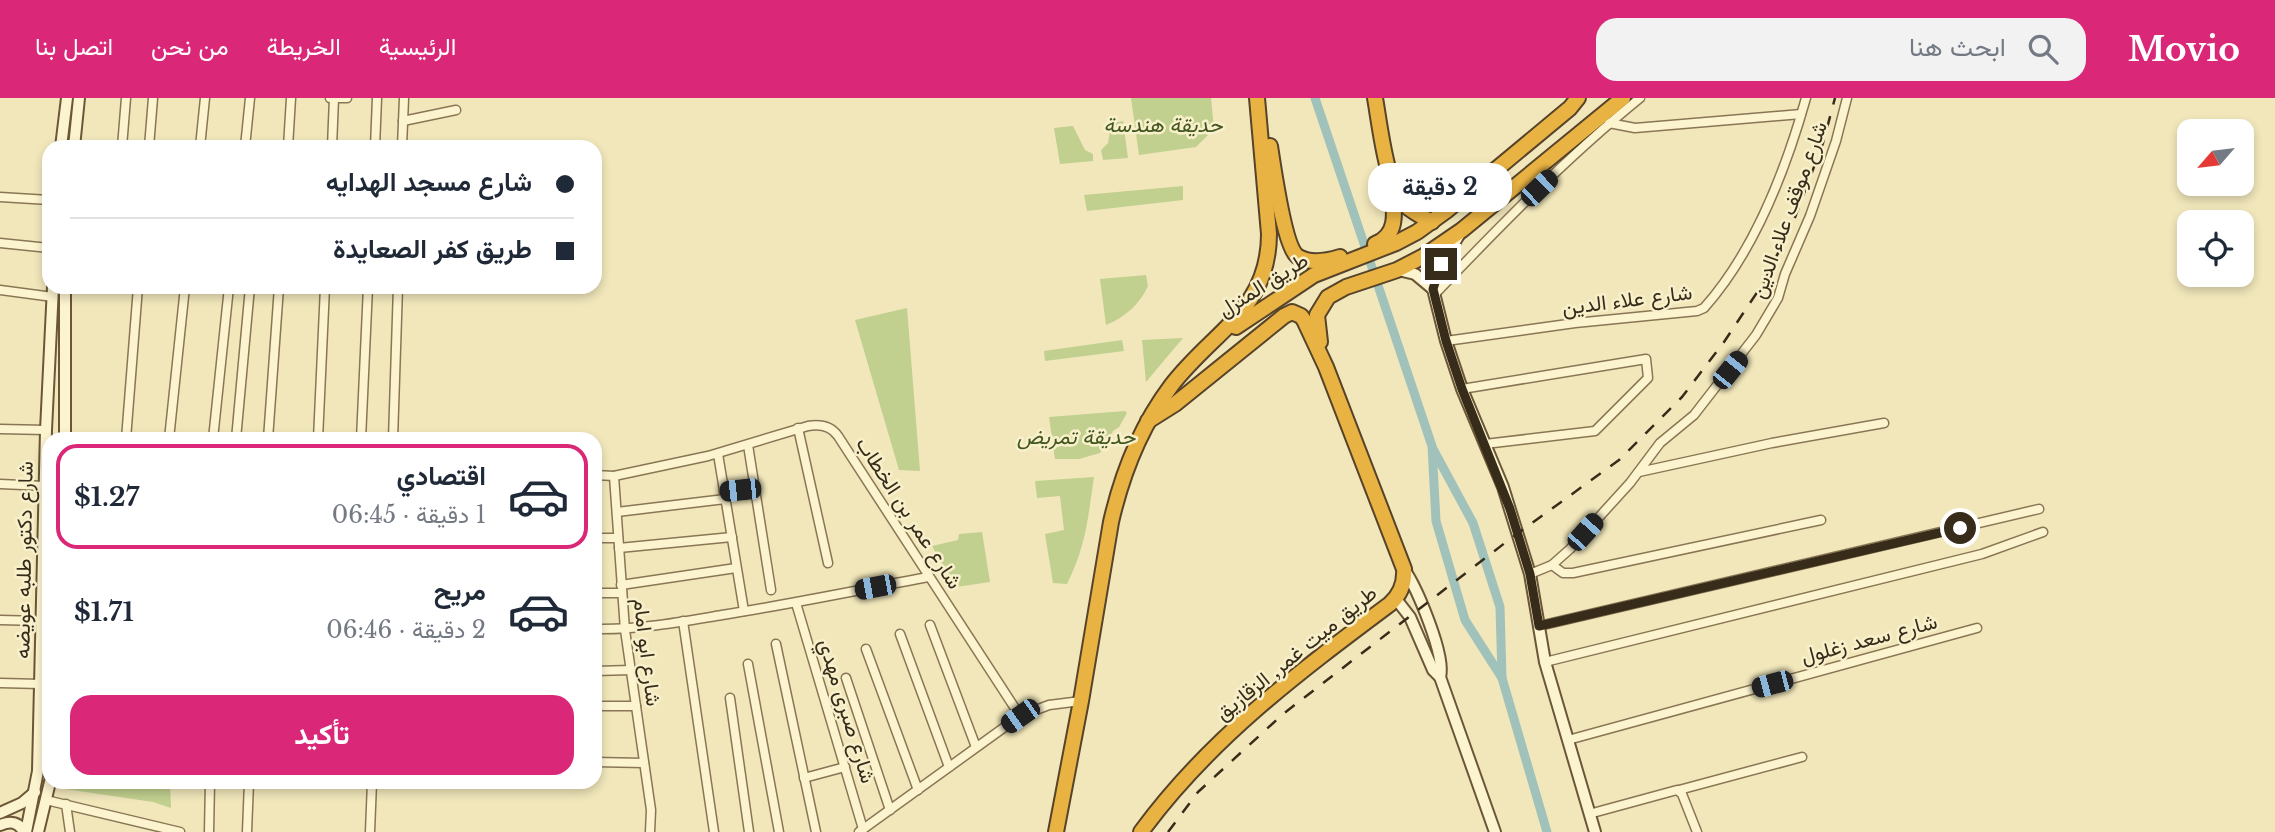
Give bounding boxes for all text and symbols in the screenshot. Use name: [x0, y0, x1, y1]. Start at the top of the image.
search box: [1596, 18, 2086, 81]
text: Movio: [2128, 29, 2240, 70]
icon: search: [2024, 30, 2062, 68]
text: ابحث هنا: [1909, 31, 2006, 63]
text: اتصل بنا: [35, 32, 113, 61]
text: من نحن: [151, 32, 229, 61]
text: الخريطة: [267, 32, 341, 61]
text: الرئيسية: [379, 32, 456, 61]
park label: حديقة هندسة: [1103, 112, 1224, 138]
street label: شارع موقف علاء الدين: [1745, 118, 1834, 302]
north arrow: [2177, 119, 2254, 196]
map controls: [2177, 119, 2254, 287]
callout: 2 دقيقة: [1369, 162, 1513, 212]
text: شارع مسجد الهدايه: [326, 166, 532, 198]
car: [1517, 166, 1562, 210]
text: 2 دقيقة: [1402, 173, 1478, 201]
button: locate: [2177, 210, 2254, 287]
text: طريق كفر الصعايدة: [333, 233, 532, 265]
street label: طريق المنزل: [1213, 247, 1313, 323]
route end: [1425, 248, 1457, 280]
street label: شارع علاء الدين: [1560, 279, 1694, 322]
car: [1709, 347, 1752, 393]
park label: حديقة تمريض: [1017, 424, 1136, 450]
street label: شارع عمر بن الخطاب: [849, 432, 968, 594]
text: اقتصادي: [397, 460, 486, 492]
street label: شارع دكتور طلبه عويضه: [9, 461, 40, 659]
icon: car: [507, 465, 570, 528]
car: [719, 477, 762, 503]
text: $1.27: [74, 481, 139, 513]
text: 1 دقيقة · 06:45: [332, 501, 486, 529]
car: [1564, 509, 1607, 555]
route start: [1944, 512, 1976, 544]
car: [853, 573, 898, 601]
text: مريح: [434, 575, 486, 607]
icon: car: [507, 580, 570, 643]
street label: طريق ميت غمر, الزقازيق: [1210, 580, 1382, 726]
text: $1.71: [74, 596, 134, 628]
street label: شارع ابو امام: [626, 596, 667, 708]
street label: شارع سعد زغلول: [1798, 608, 1940, 671]
text: 2 دقيقة · 06:46: [326, 616, 486, 644]
street label: شارع صبرى مهدي: [809, 636, 881, 788]
car: [1749, 668, 1796, 700]
button: تأكيد: [70, 695, 574, 775]
car: [997, 695, 1044, 737]

